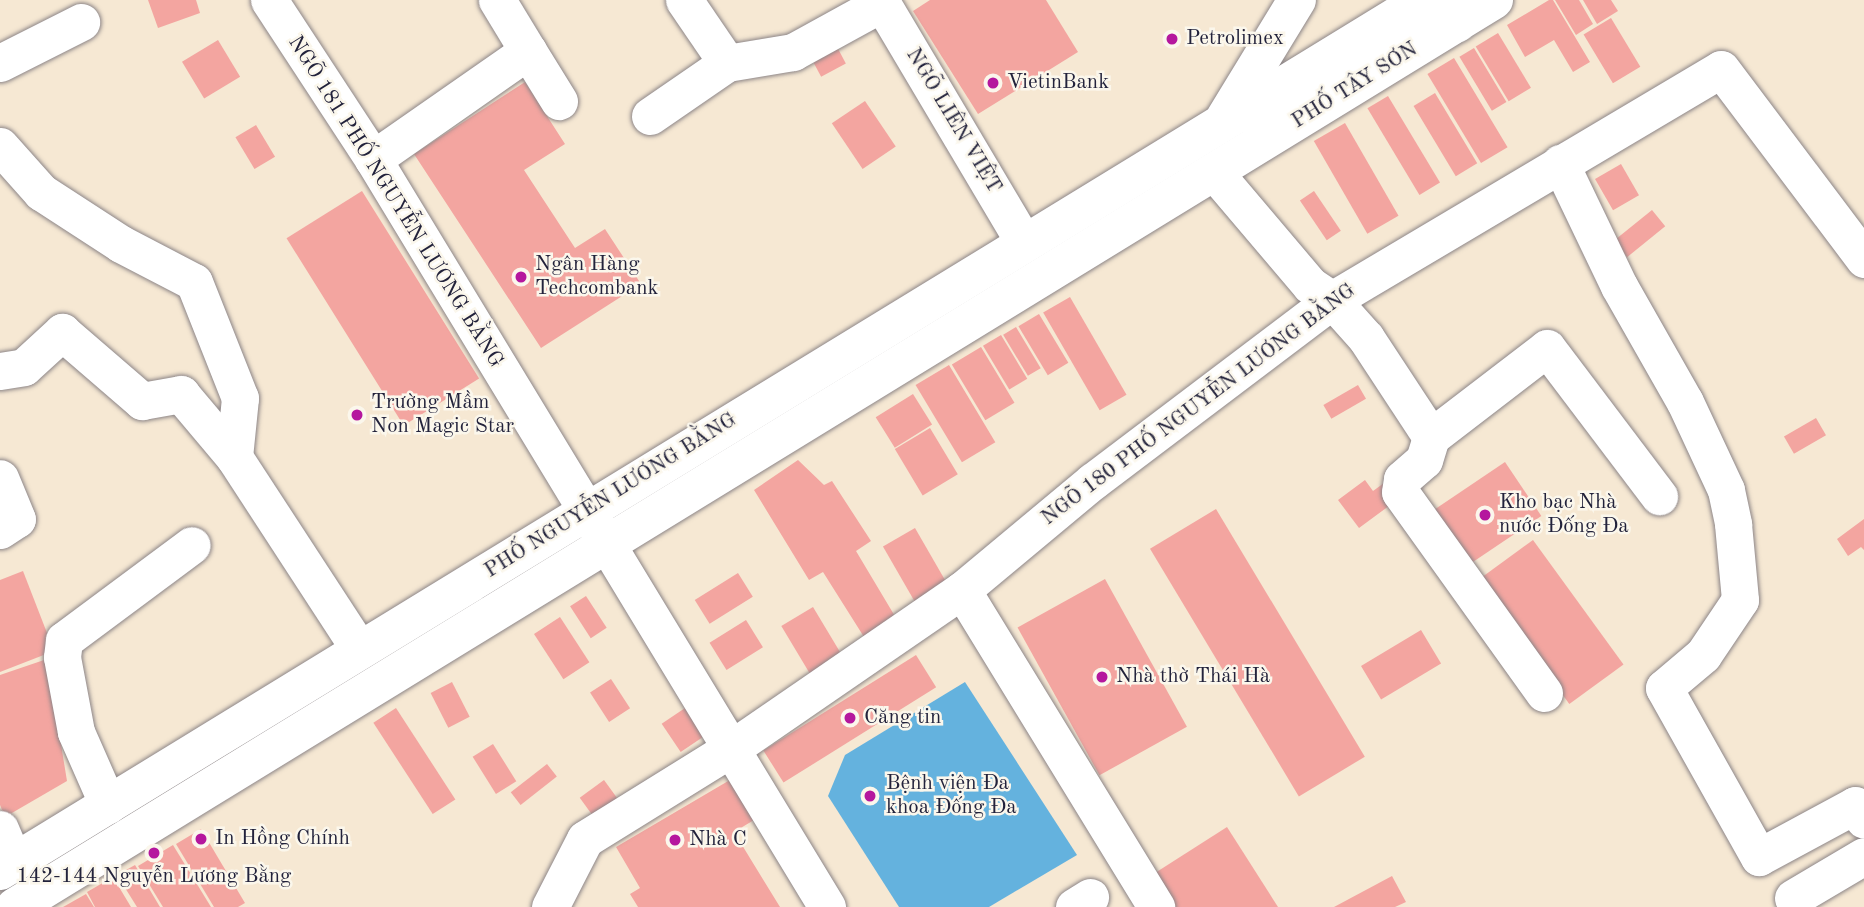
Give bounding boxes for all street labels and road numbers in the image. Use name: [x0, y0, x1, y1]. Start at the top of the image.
street label: NGÕ 181 PHỐ NGUYỄN LƯƠNG BẰNG: [282, 31, 508, 373]
street label: PHỐ TÂY SƠN: [1288, 37, 1422, 135]
street label: NGÕ LIÊN VIỆT: [900, 44, 1006, 198]
street label: NGÕ 180 PHỐ NGUYỄN LƯƠNG BẰNG: [1037, 279, 1361, 531]
street label: PHỐ NGUYỄN LƯƠNG BẰNG: [480, 408, 742, 584]

